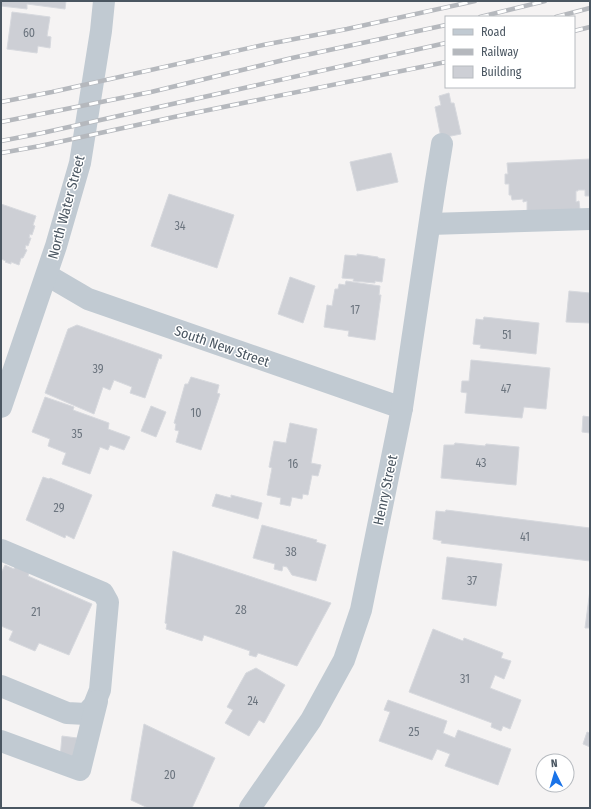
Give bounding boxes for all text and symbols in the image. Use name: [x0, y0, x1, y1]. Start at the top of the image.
legend: [445, 16, 575, 88]
text: Road: [481, 25, 506, 39]
house number: 60: [23, 26, 35, 40]
text: Railway: [481, 45, 519, 59]
text: Building: [481, 65, 522, 79]
street label: North Water Street: [44, 153, 89, 261]
house number: 34: [174, 219, 186, 233]
house number: 17: [350, 303, 360, 317]
street label: South New Street: [172, 322, 272, 371]
house number: 51: [502, 328, 512, 342]
house number: 39: [92, 362, 104, 376]
house number: 47: [501, 382, 511, 396]
house number: 10: [191, 406, 201, 420]
house number: 35: [72, 427, 83, 441]
street label: Henry Street: [370, 453, 401, 527]
house number: 43: [475, 456, 487, 470]
house number: 16: [288, 457, 298, 471]
house number: 29: [53, 501, 65, 515]
house number: 41: [520, 530, 530, 544]
house number: 38: [285, 545, 297, 559]
house number: 37: [467, 574, 477, 588]
house number: 28: [235, 603, 247, 617]
house number: 21: [31, 605, 41, 619]
house number: 31: [460, 672, 470, 686]
house number: 24: [248, 694, 259, 708]
house number: 25: [409, 725, 420, 739]
north arrow: [535, 753, 575, 793]
text: N: [550, 757, 558, 770]
house number: 20: [164, 768, 176, 782]

